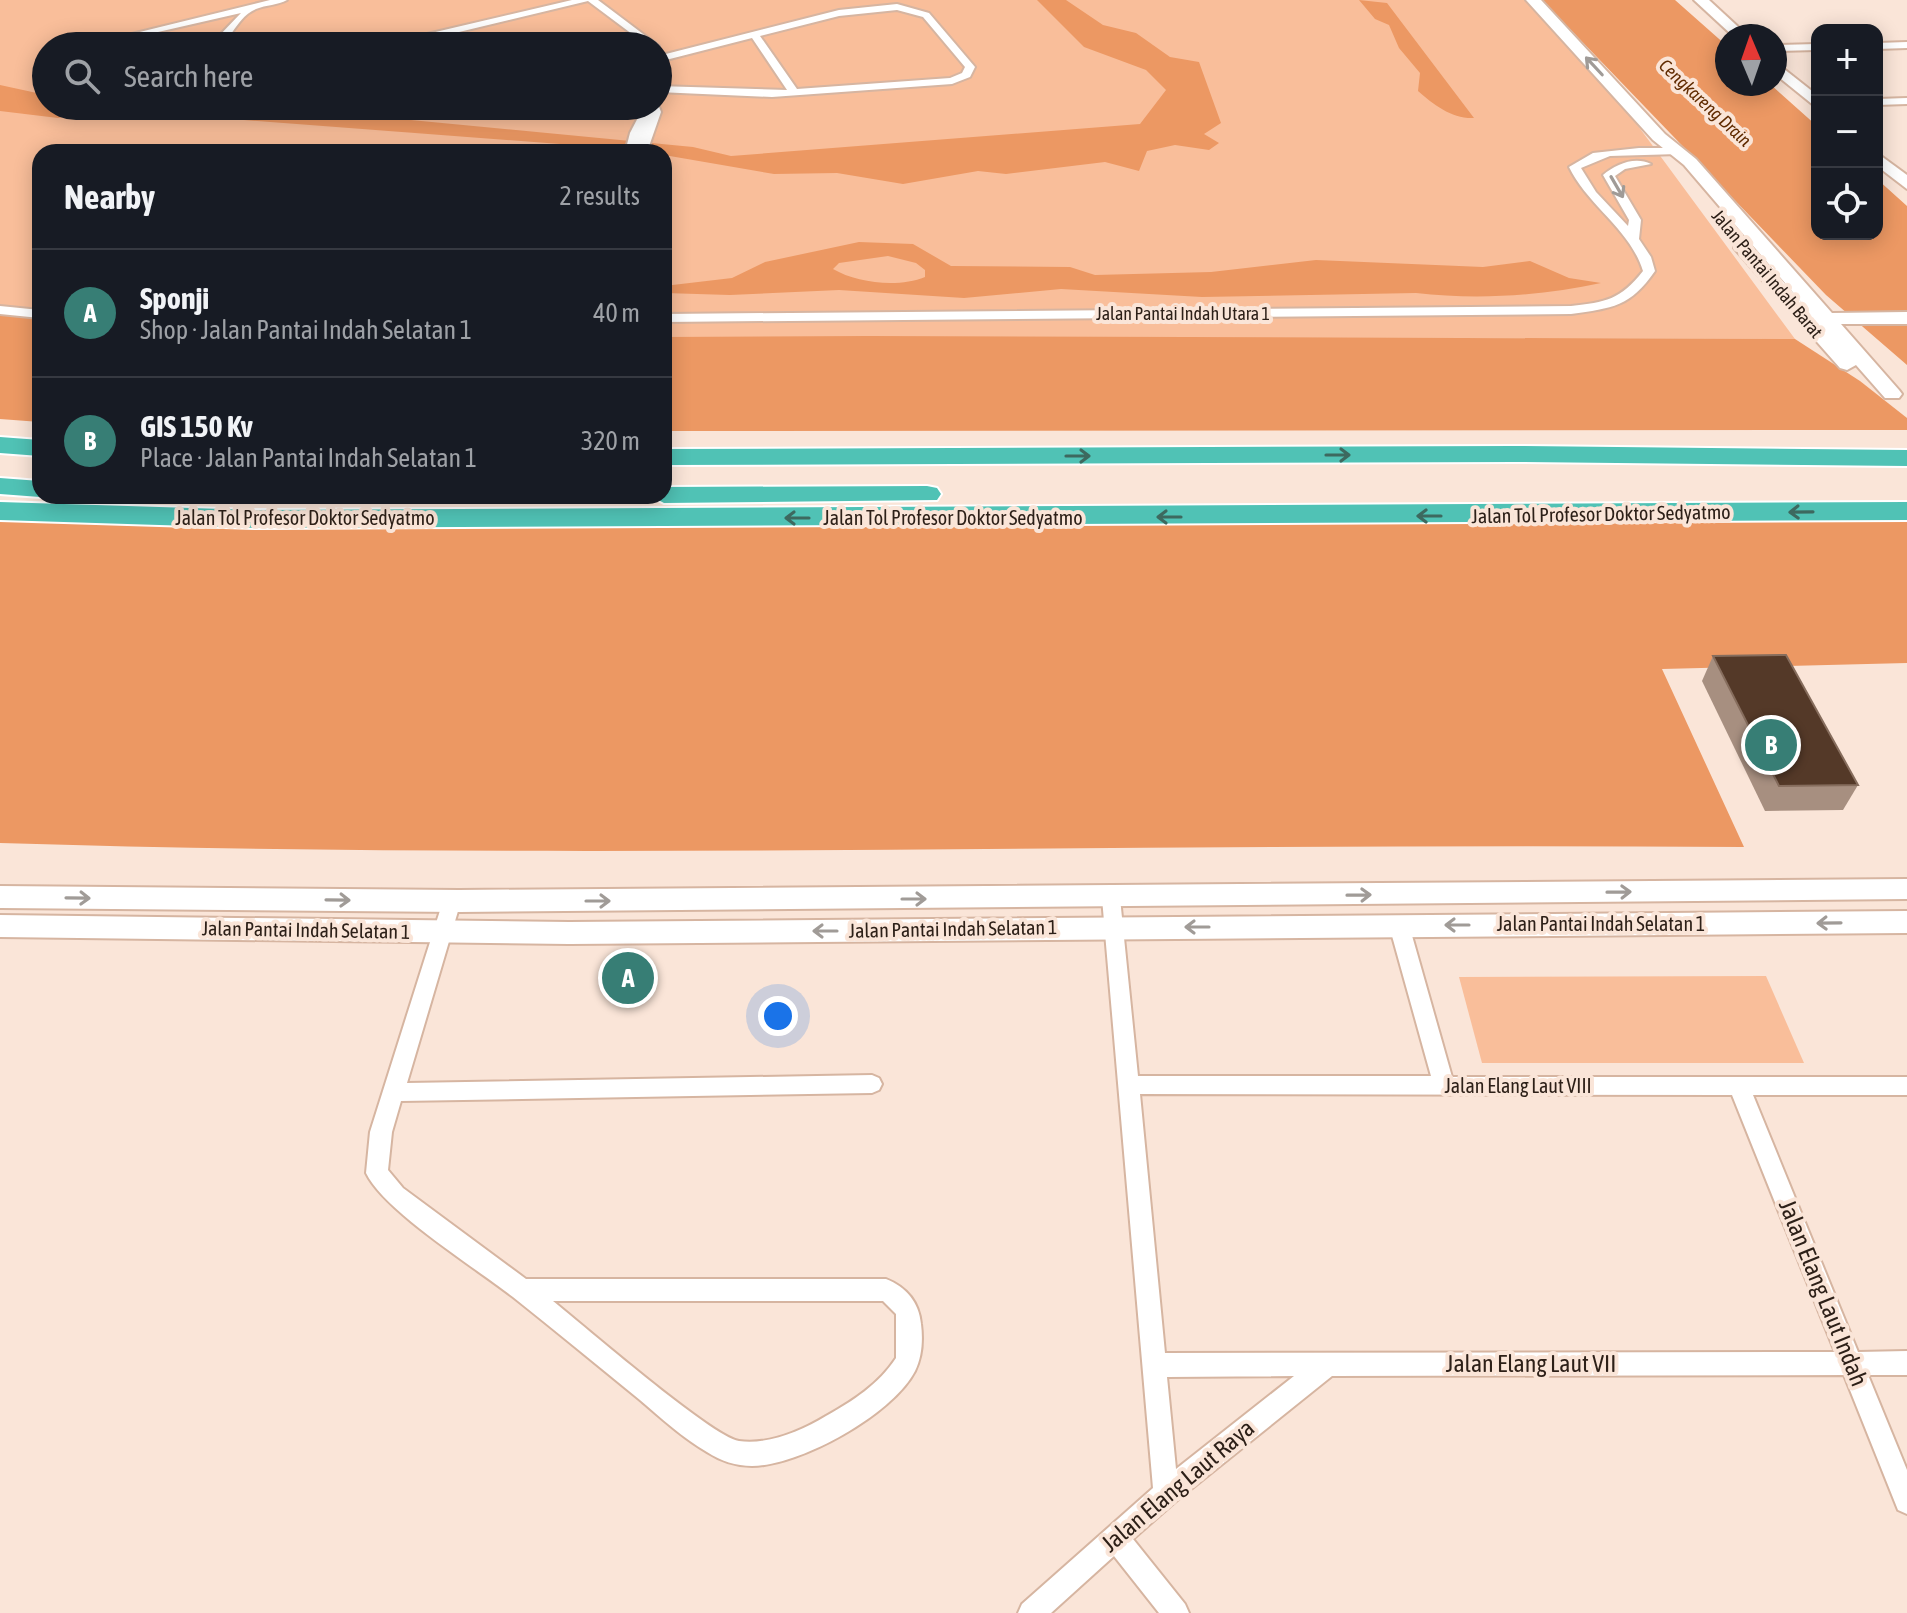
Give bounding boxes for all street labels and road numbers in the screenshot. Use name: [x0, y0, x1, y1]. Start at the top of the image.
street label: Jalan Pantai Indah Barat: [1708, 205, 1827, 342]
street label: Jalan Pantai Indah Utara 1: [1096, 303, 1270, 324]
street label: Jalan Tol Profesor Doktor Sedyatmo: [1471, 500, 1731, 527]
street label: Jalan Tol Profesor Doktor Sedyatmo: [175, 506, 435, 529]
street label: Jalan Tol Profesor Doktor Sedyatmo: [823, 506, 1083, 529]
street label: Jalan Pantai Indah Selatan 1: [1497, 912, 1705, 935]
street label: Jalan Pantai Indah Selatan 1: [849, 915, 1057, 942]
street label: Jalan Pantai Indah Selatan 1: [202, 916, 410, 943]
street label: Jalan Elang Laut VIII: [1444, 1074, 1592, 1097]
street label: Jalan Elang Laut Indah: [1774, 1196, 1873, 1390]
street label: Jalan Elang Laut VII: [1446, 1350, 1616, 1377]
street label: Jalan Elang Laut Raya: [1096, 1414, 1259, 1557]

